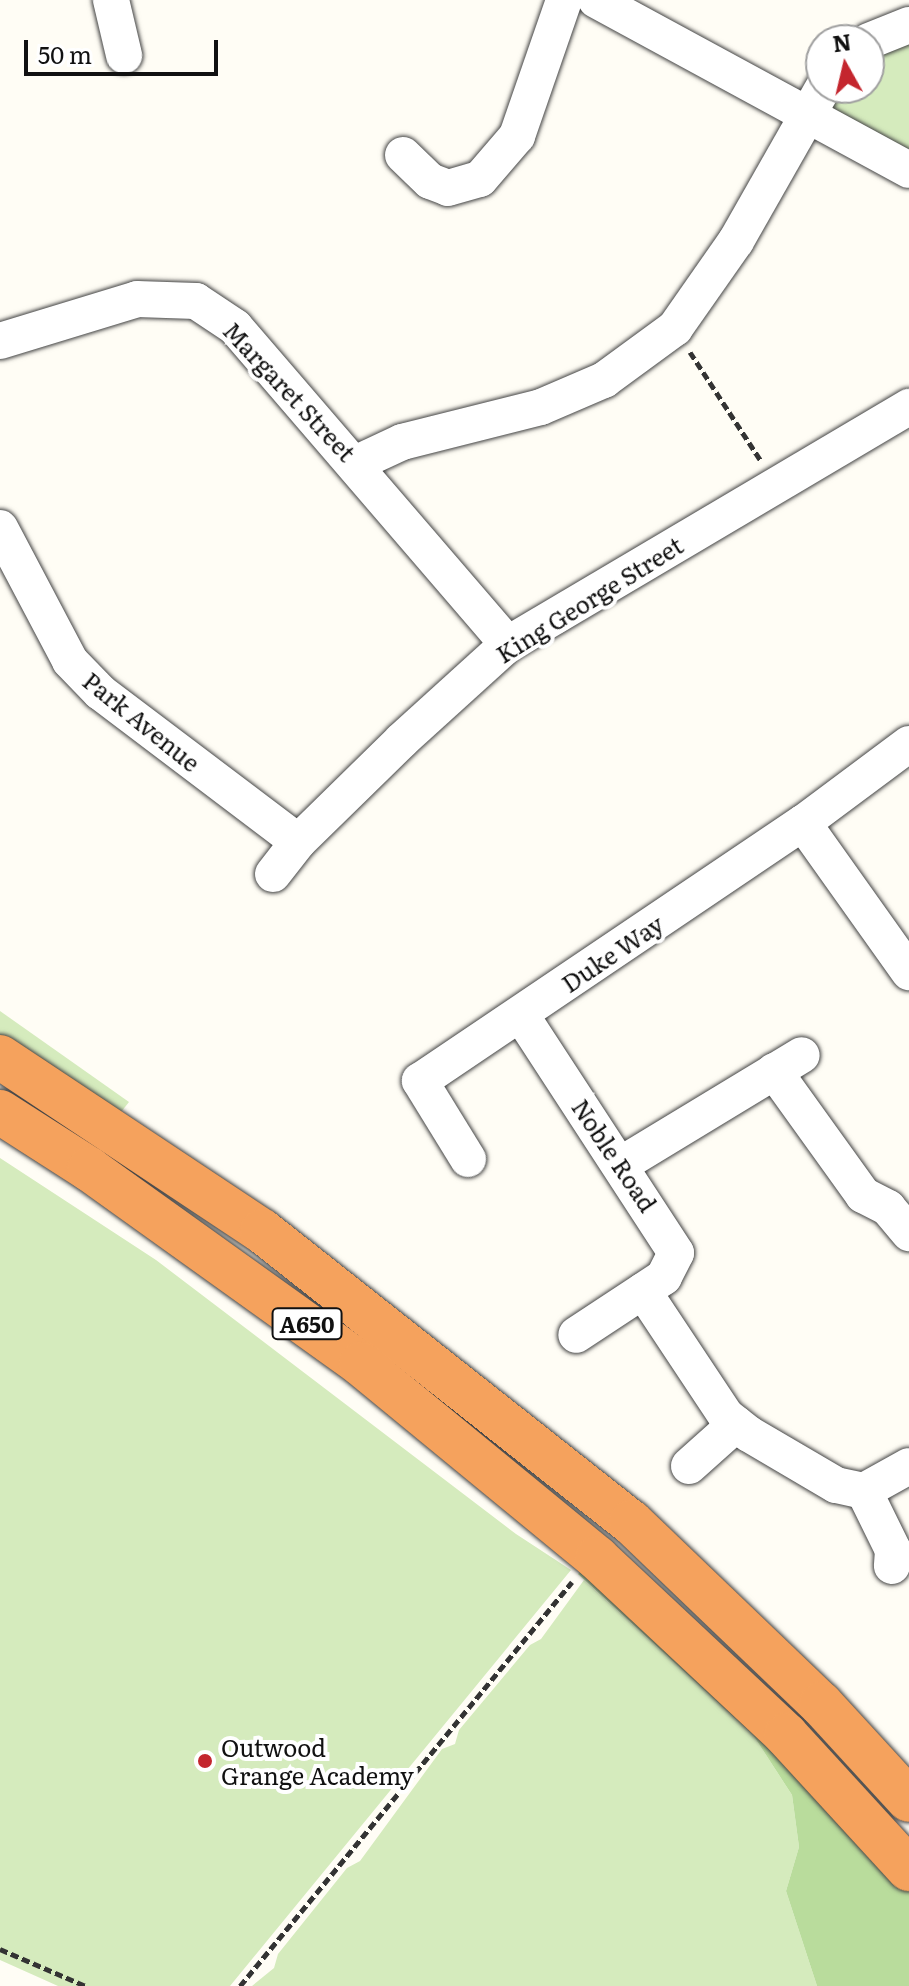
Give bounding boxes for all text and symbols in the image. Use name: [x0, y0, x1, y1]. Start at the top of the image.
scale bar: [28, 24, 222, 74]
north arrow: [805, 24, 885, 104]
text: N: [830, 24, 853, 59]
text: 50 m: [38, 36, 92, 71]
street label: Margaret Street: [218, 315, 362, 467]
street label: King George Street: [490, 530, 688, 668]
street label: Park Avenue: [78, 665, 206, 777]
street label: Duke Way: [556, 908, 668, 998]
street label: Noble Road: [567, 1093, 663, 1217]
road number: A650: [271, 1306, 343, 1342]
place label: Outwood Grange Academy: [221, 1733, 414, 1789]
marker: Outwood Grange Academy: [196, 1752, 214, 1770]

